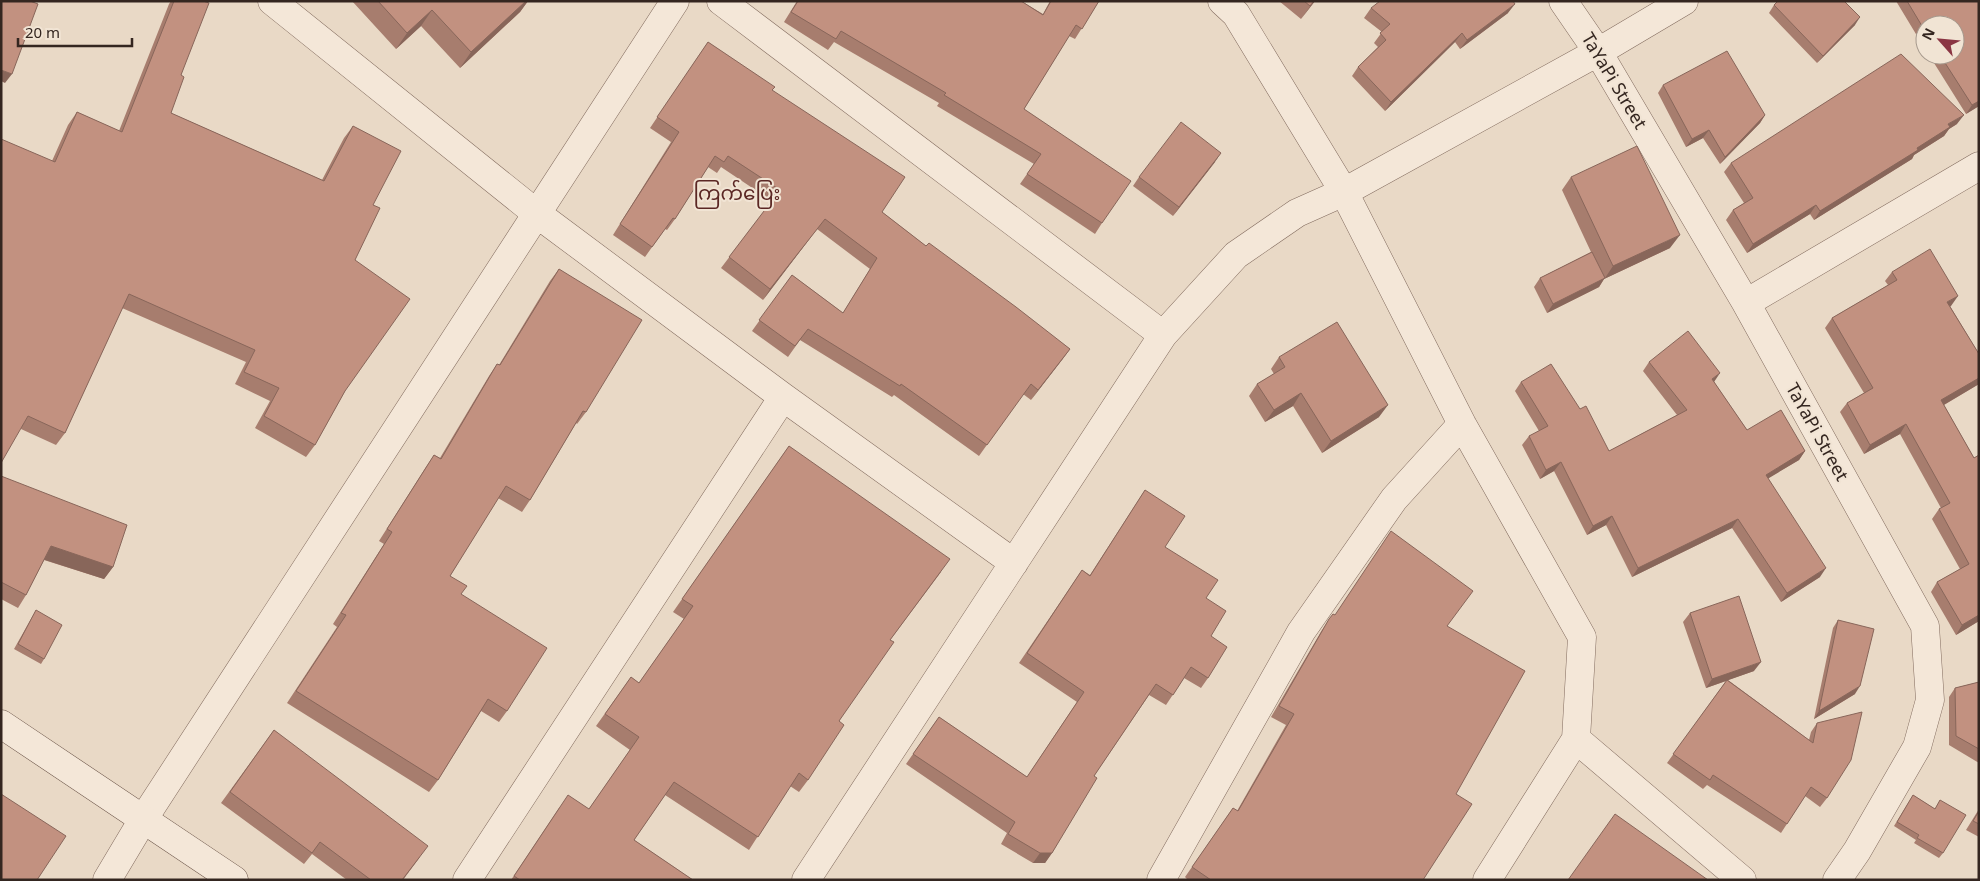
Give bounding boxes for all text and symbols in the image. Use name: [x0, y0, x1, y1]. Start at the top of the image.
scale bar: [18, 15, 131, 47]
north arrow: [1915, 15, 1965, 65]
text: 20 m: [25, 18, 60, 51]
text: N: [1913, 23, 1946, 47]
street label: TaYaPi Street: [1568, 25, 1658, 139]
district label: ကြက်ပြေး: [694, 174, 780, 217]
street label: TaYaPi Street: [1772, 376, 1859, 490]

